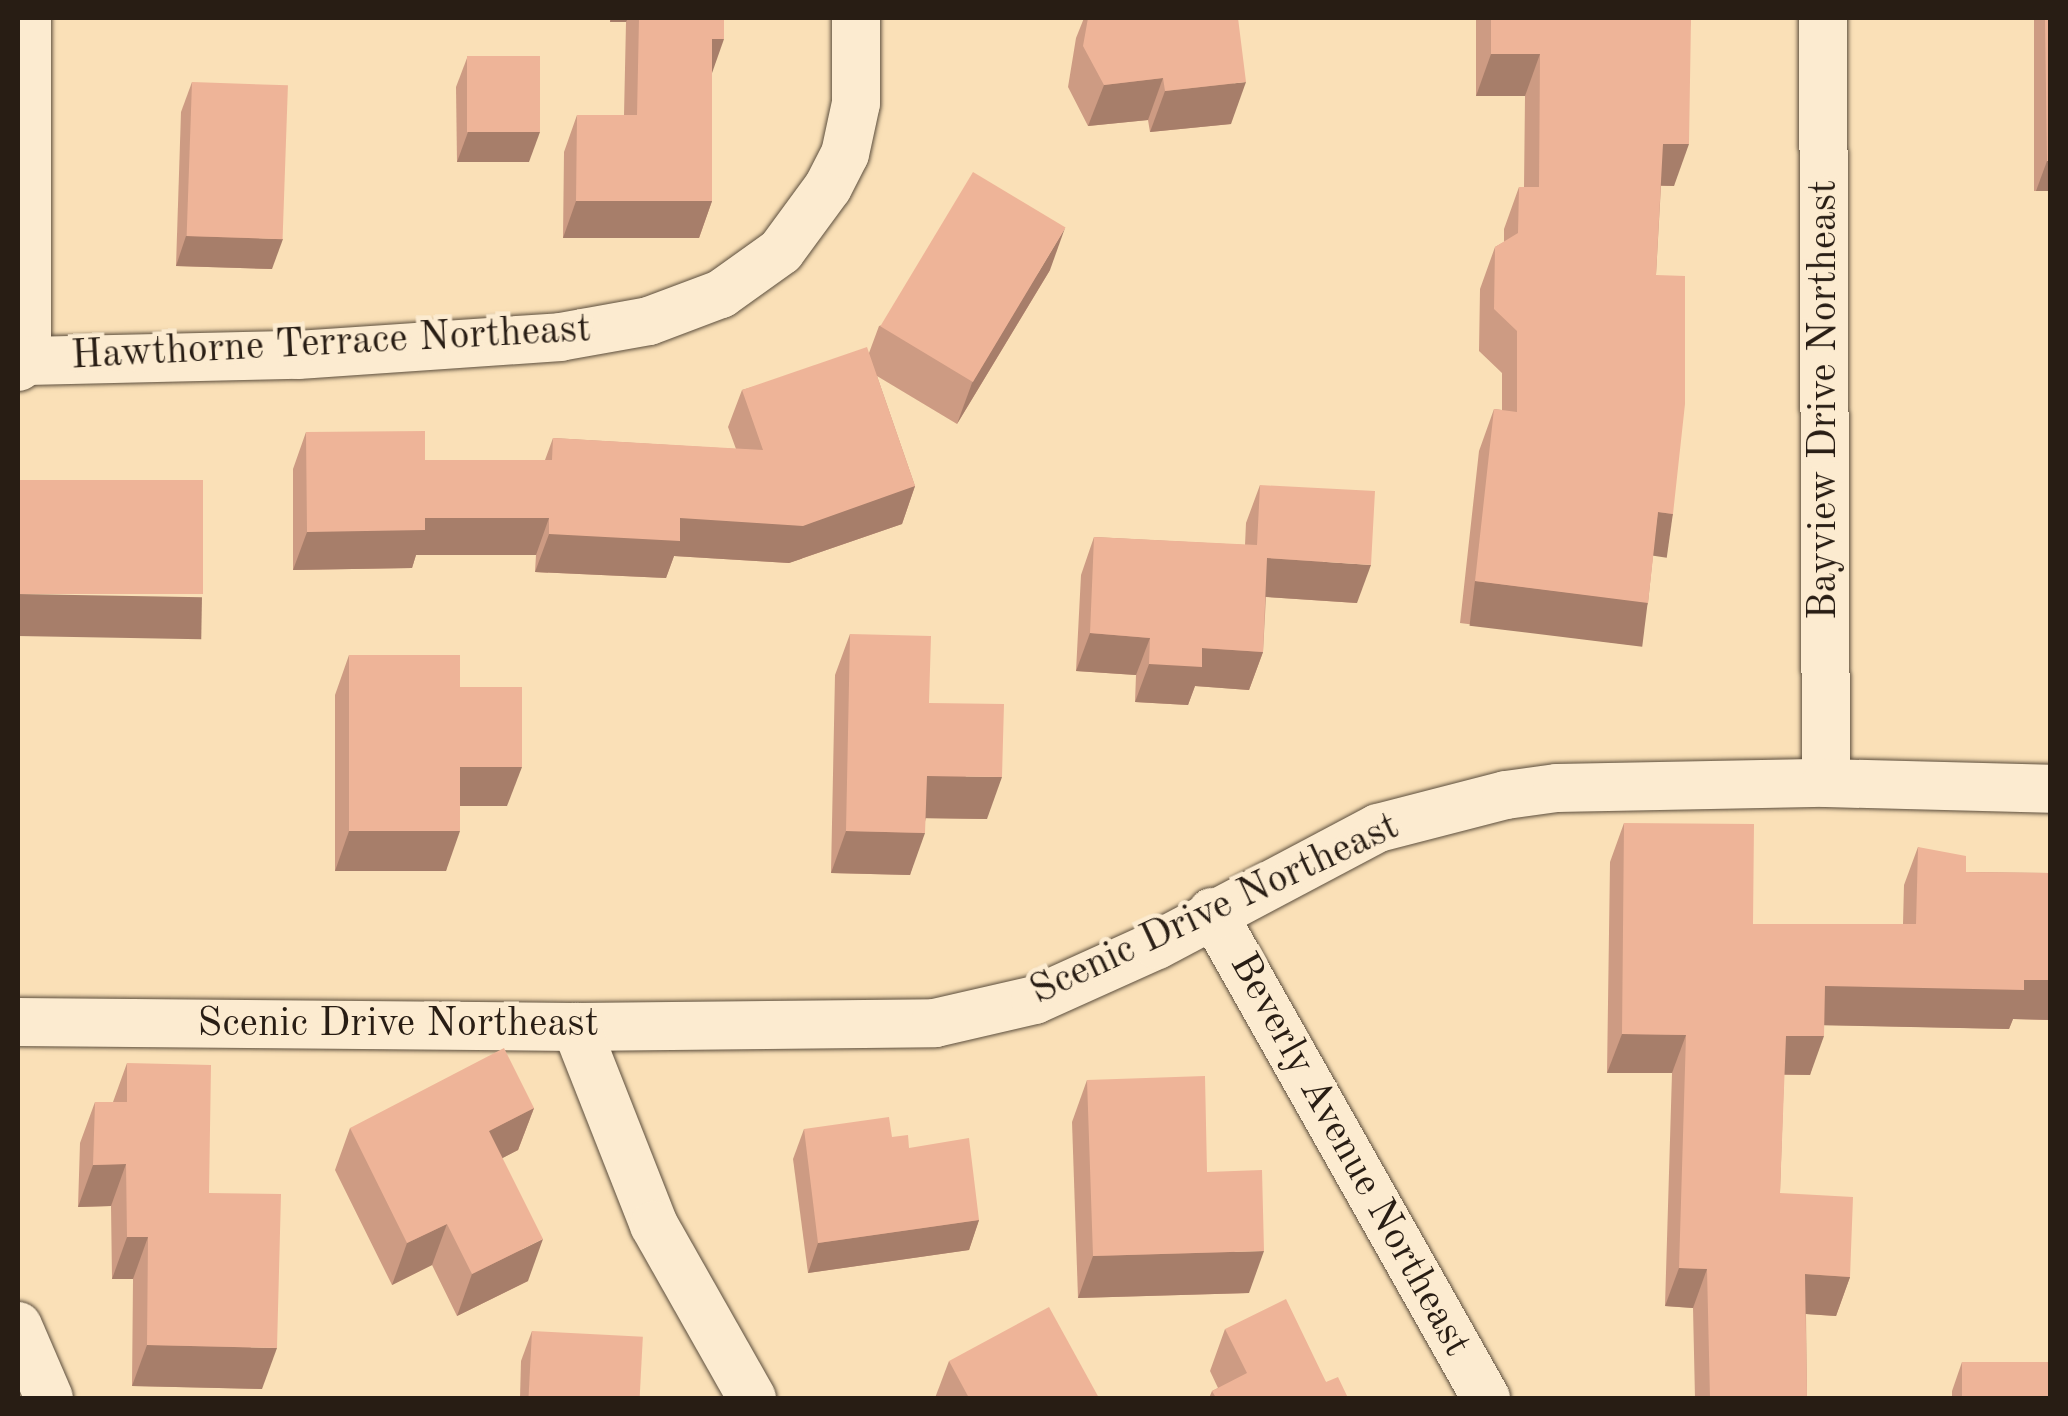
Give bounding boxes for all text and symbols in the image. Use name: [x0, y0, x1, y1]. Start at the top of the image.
street label: Bayview Drive Northeast: [1801, 180, 1849, 620]
street label: Hawthorne Terrace Northeast: [70, 306, 592, 382]
street label: Scenic Drive Northeast: [1023, 803, 1407, 1017]
street label: Beverly Avenue Northeast: [1218, 945, 1480, 1365]
street label: Scenic Drive Northeast: [197, 1001, 599, 1049]

